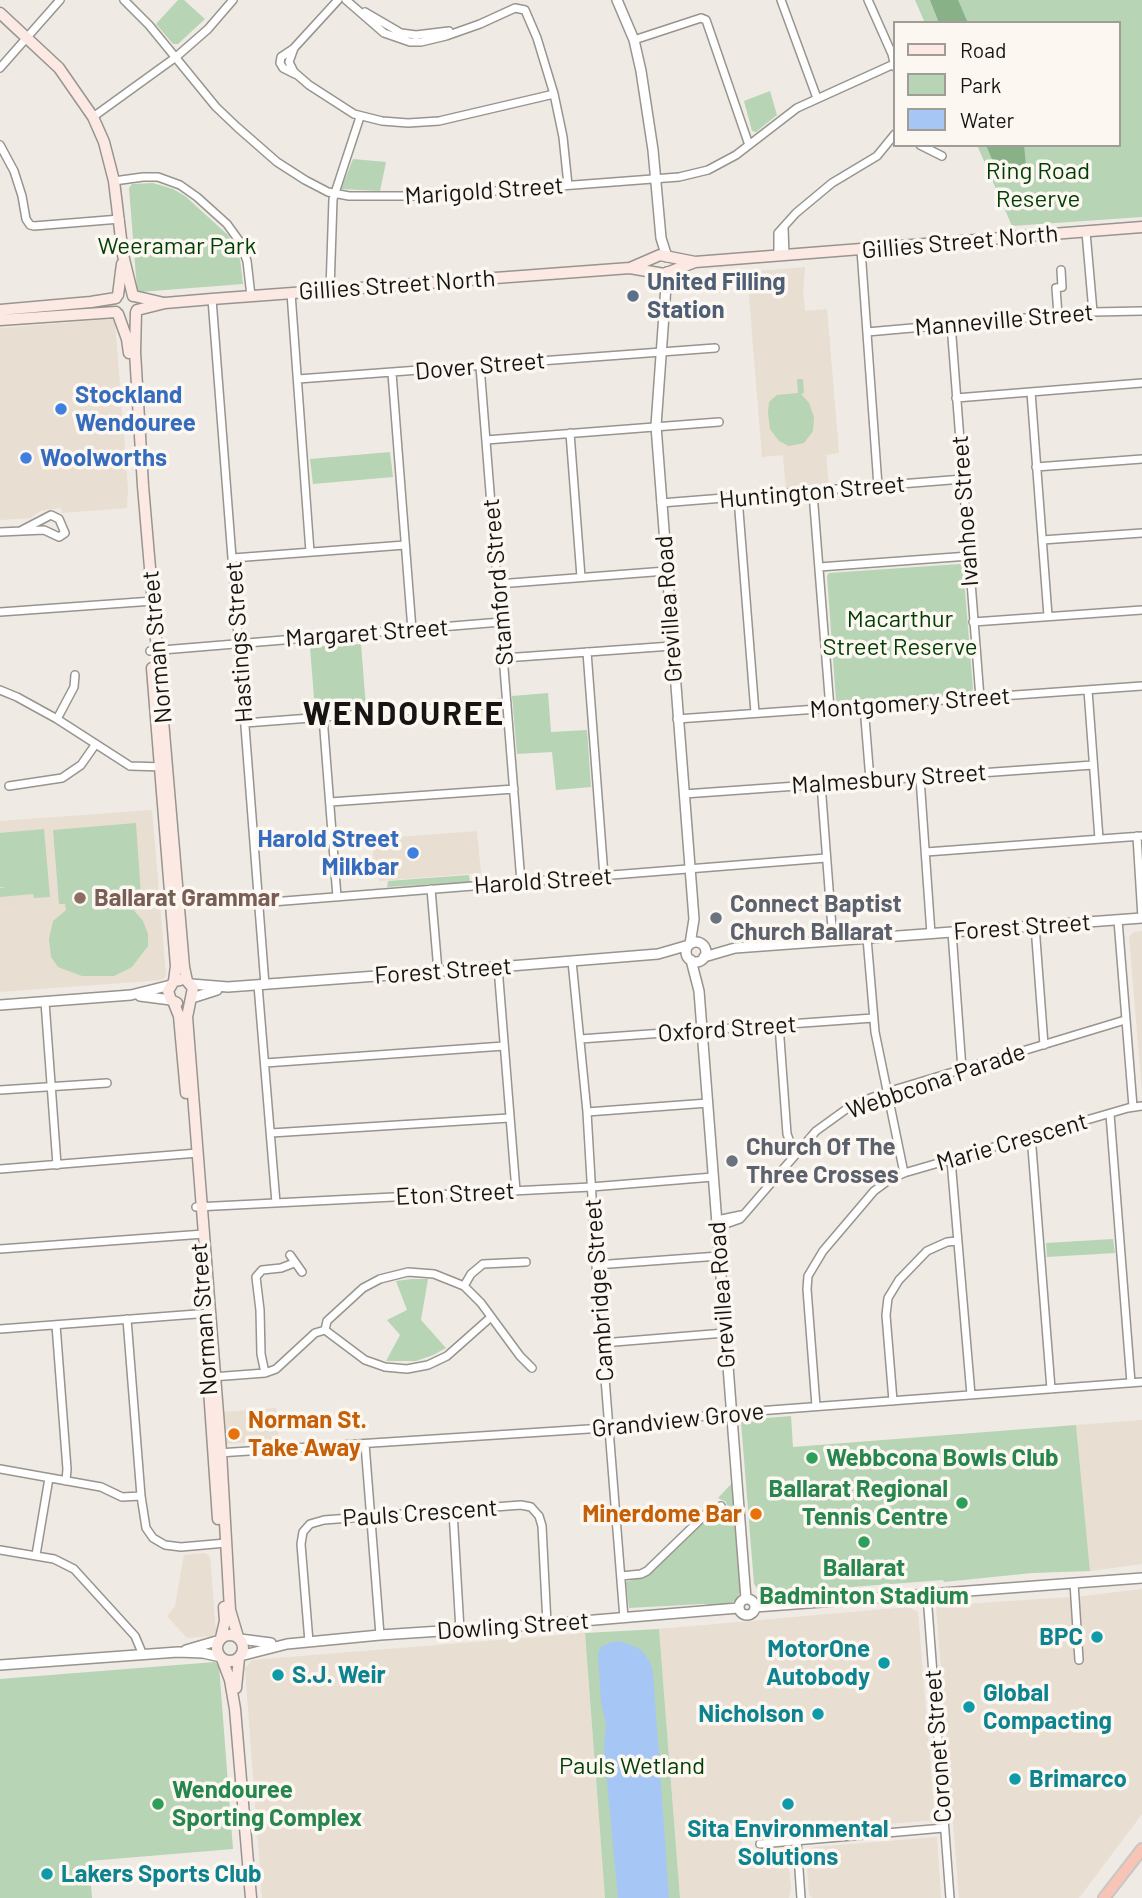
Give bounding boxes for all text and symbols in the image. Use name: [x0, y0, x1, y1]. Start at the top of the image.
legend: [894, 21, 1121, 147]
text: Road: [960, 37, 1006, 62]
text: Park: [960, 72, 1001, 97]
text: Water: [960, 107, 1014, 132]
park label: Ring Road Reserve: [986, 157, 1090, 213]
street label: Marigold Street: [404, 171, 564, 211]
street label: Gillies Street North: [860, 219, 1060, 265]
park label: Weeramar Park: [97, 232, 257, 260]
street label: Gillies Street North: [298, 264, 496, 306]
place label: United Filling Station: [647, 268, 786, 324]
marker: United Filling Station: [625, 288, 641, 304]
street label: Manneville Street: [913, 298, 1095, 342]
street label: Dover Street: [414, 346, 546, 386]
place label: Stockland Wendouree: [75, 381, 196, 437]
marker: Stockland Wendouree: [53, 401, 69, 417]
street label: Ivanhoe Street: [945, 434, 985, 588]
place label: Woolworths: [40, 444, 167, 472]
marker: Woolworths: [18, 450, 34, 466]
street label: Huntington Street: [718, 470, 906, 514]
street label: Stamford Street: [476, 497, 520, 667]
street label: Grevillea Road: [650, 535, 688, 683]
street label: Hastings Street: [219, 560, 259, 724]
street label: Norman Street: [136, 569, 178, 725]
park label: Macarthur Street Reserve: [822, 605, 978, 661]
street label: Margaret Street: [285, 613, 449, 653]
street label: Montgomery Street: [809, 682, 1011, 724]
district label: WENDOUREE: [304, 695, 504, 733]
street label: Malmesbury Street: [790, 758, 988, 800]
place label: Harold Street Milkbar: [257, 825, 399, 881]
marker: Harold Street Milkbar: [405, 845, 421, 861]
street label: Harold Street: [473, 862, 613, 900]
place label: Ballarat Grammar: [94, 884, 280, 912]
marker: Ballarat Grammar: [72, 890, 88, 906]
place label: Connect Baptist Church Ballarat: [730, 890, 902, 946]
street label: Forest Street: [952, 908, 1092, 946]
marker: Connect Baptist Church Ballarat: [708, 910, 724, 926]
street label: Forest Street: [373, 952, 513, 990]
street label: Oxford Street: [657, 1010, 797, 1048]
street label: Webbcona Parade: [843, 1037, 1029, 1125]
street label: Marie Crescent: [933, 1107, 1091, 1177]
place label: Church Of The Three Crosses: [746, 1133, 899, 1189]
marker: Church Of The Three Crosses: [724, 1153, 740, 1169]
street label: Eton Street: [395, 1176, 515, 1212]
street label: Cambridge Street: [578, 1197, 620, 1383]
street label: Grevillea Road: [703, 1221, 741, 1369]
street label: Norman Street: [184, 1241, 224, 1397]
street label: Grandview Grove: [590, 1397, 766, 1443]
place label: Norman St. Take Away: [248, 1406, 367, 1462]
marker: Norman St. Take Away: [226, 1426, 242, 1442]
place label: Webbcona Bowls Club: [826, 1444, 1059, 1472]
marker: Webbcona Bowls Club: [804, 1450, 820, 1466]
place label: Ballarat Regional Tennis Centre: [769, 1475, 948, 1531]
street label: Pauls Crescent: [342, 1493, 498, 1533]
marker: Ballarat Regional Tennis Centre: [954, 1495, 970, 1511]
place label: Minerdome Bar: [582, 1500, 742, 1528]
marker: Minerdome Bar: [748, 1506, 764, 1522]
marker: Ballarat Badminton Stadium: [856, 1534, 872, 1550]
place label: Ballarat Badminton Stadium: [759, 1554, 969, 1610]
street label: Dowling Street: [436, 1606, 590, 1646]
place label: BPC: [1039, 1623, 1083, 1651]
marker: BPC: [1089, 1629, 1105, 1645]
place label: MotorOne Autobody: [766, 1635, 870, 1691]
marker: MotorOne Autobody: [876, 1655, 892, 1671]
place label: S.J. Weir: [292, 1661, 386, 1689]
marker: S.J. Weir: [270, 1667, 286, 1683]
street label: Coronet Street: [918, 1668, 958, 1824]
place label: Global Compacting: [983, 1679, 1112, 1735]
marker: Global Compacting: [961, 1699, 977, 1715]
place label: Nicholson: [698, 1700, 804, 1728]
marker: Nicholson: [810, 1706, 826, 1722]
park label: Pauls Wetland: [559, 1752, 705, 1780]
place label: Brimarco: [1029, 1765, 1127, 1793]
marker: Brimarco: [1007, 1771, 1023, 1787]
place label: Wendouree Sporting Complex: [172, 1776, 362, 1832]
marker: Wendouree Sporting Complex: [150, 1796, 166, 1812]
marker: Sita Environmental Solutions: [780, 1796, 796, 1812]
place label: Sita Environmental Solutions: [687, 1815, 889, 1871]
place label: Lakers Sports Club: [61, 1860, 262, 1888]
marker: Lakers Sports Club: [39, 1866, 55, 1882]

